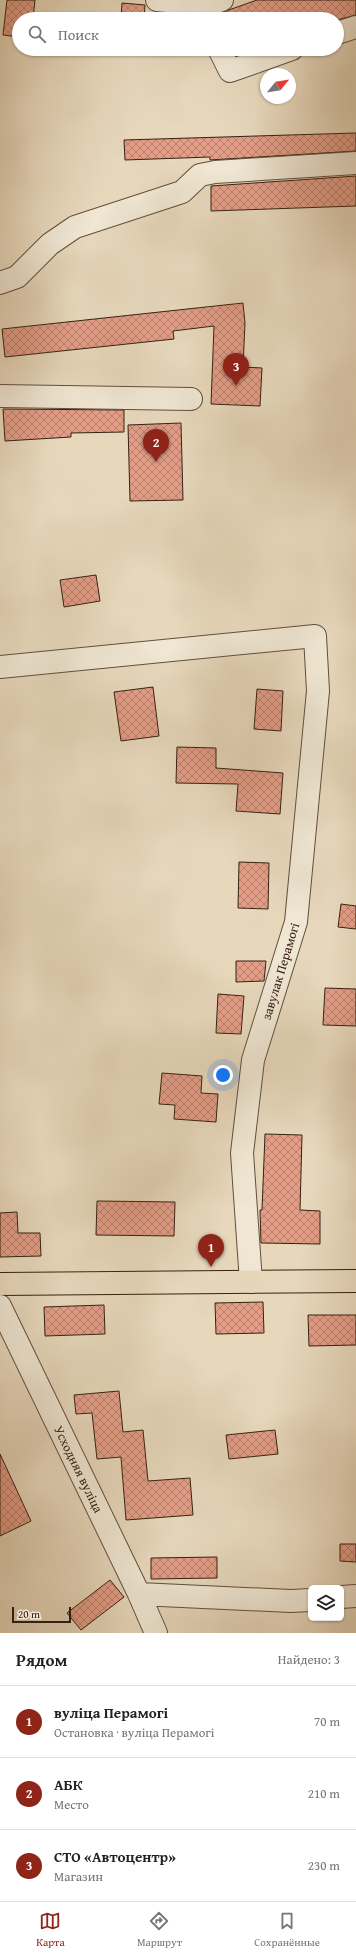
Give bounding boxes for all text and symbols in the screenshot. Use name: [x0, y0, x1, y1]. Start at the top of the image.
search box: [12, 12, 344, 56]
icon: search: [26, 23, 48, 45]
text: Поиск: [58, 24, 99, 45]
north arrow: [260, 68, 296, 104]
pin: 3: [223, 353, 249, 386]
pin: 2: [143, 429, 169, 462]
street label: завулак Перамогі: [257, 920, 304, 1022]
your location: [213, 1065, 233, 1085]
pin: 1: [198, 1234, 224, 1267]
street label: Усходняя вуліца: [49, 1422, 108, 1517]
map controls: [308, 1585, 344, 1621]
button: layers: [308, 1585, 344, 1621]
scale bar: [12, 1605, 71, 1624]
text: 20 m: [18, 1606, 40, 1622]
text: Рядом: [16, 1647, 67, 1672]
text: Найдено: 3: [278, 1650, 340, 1669]
text: вуліца Перамогі: [54, 1702, 168, 1723]
text: 1: [26, 1712, 32, 1731]
text: 70 m: [314, 1712, 340, 1731]
text: Остановка · вуліца Перамогі: [54, 1723, 214, 1742]
text: АБК: [54, 1774, 83, 1795]
text: 2: [26, 1784, 32, 1803]
text: 210 m: [308, 1784, 340, 1803]
text: Место: [54, 1795, 89, 1814]
text: СТО «Автоцентр»: [54, 1846, 176, 1867]
text: 3: [26, 1856, 32, 1875]
text: 230 m: [308, 1856, 340, 1875]
text: Магазин: [54, 1867, 103, 1886]
tab: Карта: [36, 1910, 65, 1950]
tab: Маршрут: [137, 1910, 182, 1950]
tab: Сохранённые: [254, 1910, 320, 1950]

